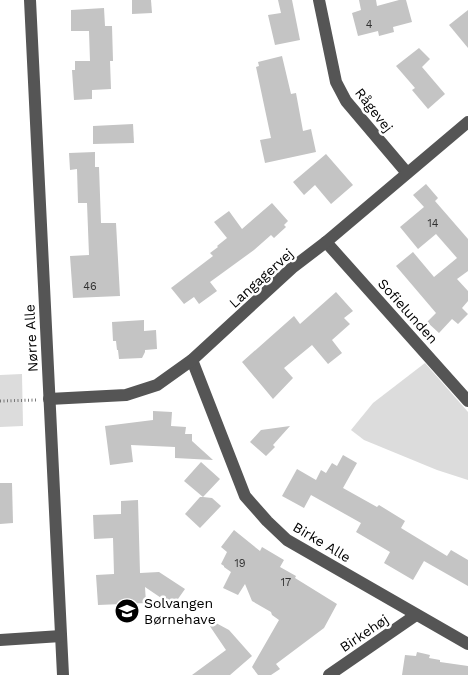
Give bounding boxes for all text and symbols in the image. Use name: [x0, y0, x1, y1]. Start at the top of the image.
house number: 4: [366, 18, 373, 31]
street label: Rågevej: [352, 85, 396, 135]
house number: 14: [427, 217, 439, 230]
street label: Langagervej: [226, 245, 296, 311]
street label: Sofielunden: [375, 275, 441, 347]
house number: 46: [83, 280, 97, 293]
street label: Nørre Alle: [21, 304, 41, 372]
street label: Birke Alle: [290, 519, 354, 565]
house number: 19: [234, 557, 246, 570]
house number: 17: [281, 576, 291, 589]
place label: Solvangen Børnehave: [144, 595, 216, 627]
school or university icon: Solvangen Børnehave: [114, 598, 140, 624]
street label: Birkehøj: [337, 611, 391, 655]

